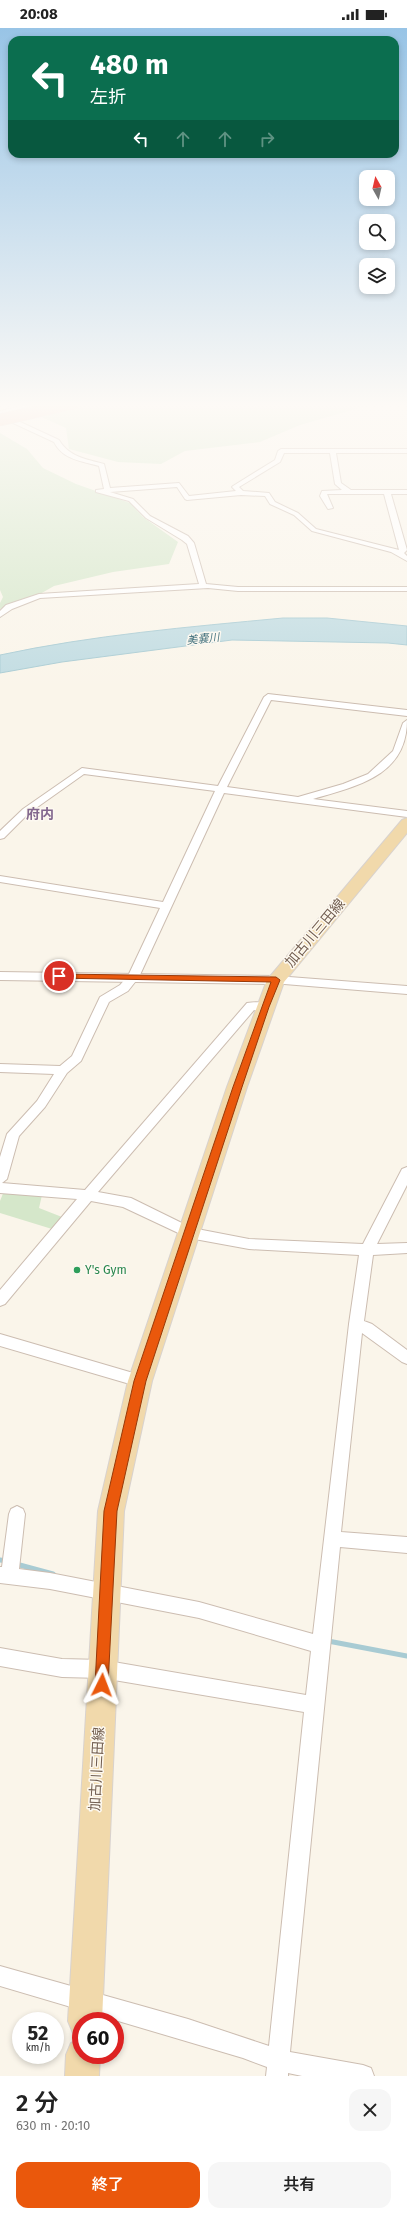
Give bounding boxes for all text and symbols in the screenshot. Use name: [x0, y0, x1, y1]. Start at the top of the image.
text: 20:08: [20, 5, 58, 23]
text: 480 m: [90, 48, 169, 81]
icon: left: [24, 52, 76, 104]
text: 左折: [90, 86, 126, 108]
icon: left: [130, 128, 152, 150]
icon: ahead: [172, 128, 194, 150]
icon: ahead: [214, 128, 236, 150]
icon: right: [256, 128, 278, 150]
north arrow: [359, 170, 395, 206]
map controls: [359, 170, 395, 294]
button: search: [359, 214, 395, 250]
button: layers: [359, 258, 395, 294]
water label: 美嚢川: [186, 631, 221, 647]
district label: 府内: [26, 806, 54, 823]
street label: 加古川三田線: [281, 895, 349, 971]
pin: [42, 959, 76, 993]
icon: arrive: [48, 965, 70, 987]
place label: Y's Gym: [85, 1263, 127, 1277]
marker: Y's Gym: [72, 1265, 82, 1275]
position arrow: [81, 1664, 123, 1706]
street label: 加古川三田線: [86, 1727, 108, 1811]
speed limit sign: 60: [72, 2012, 124, 2064]
text: 52: [28, 2021, 48, 2045]
text: km/h: [26, 2042, 50, 2054]
text: 2 分: [16, 2089, 58, 2117]
button: close: [349, 2089, 391, 2131]
text: 630 m · 20:10: [16, 2118, 90, 2133]
button: 終了: [16, 2162, 200, 2208]
button: 共有: [208, 2162, 391, 2208]

